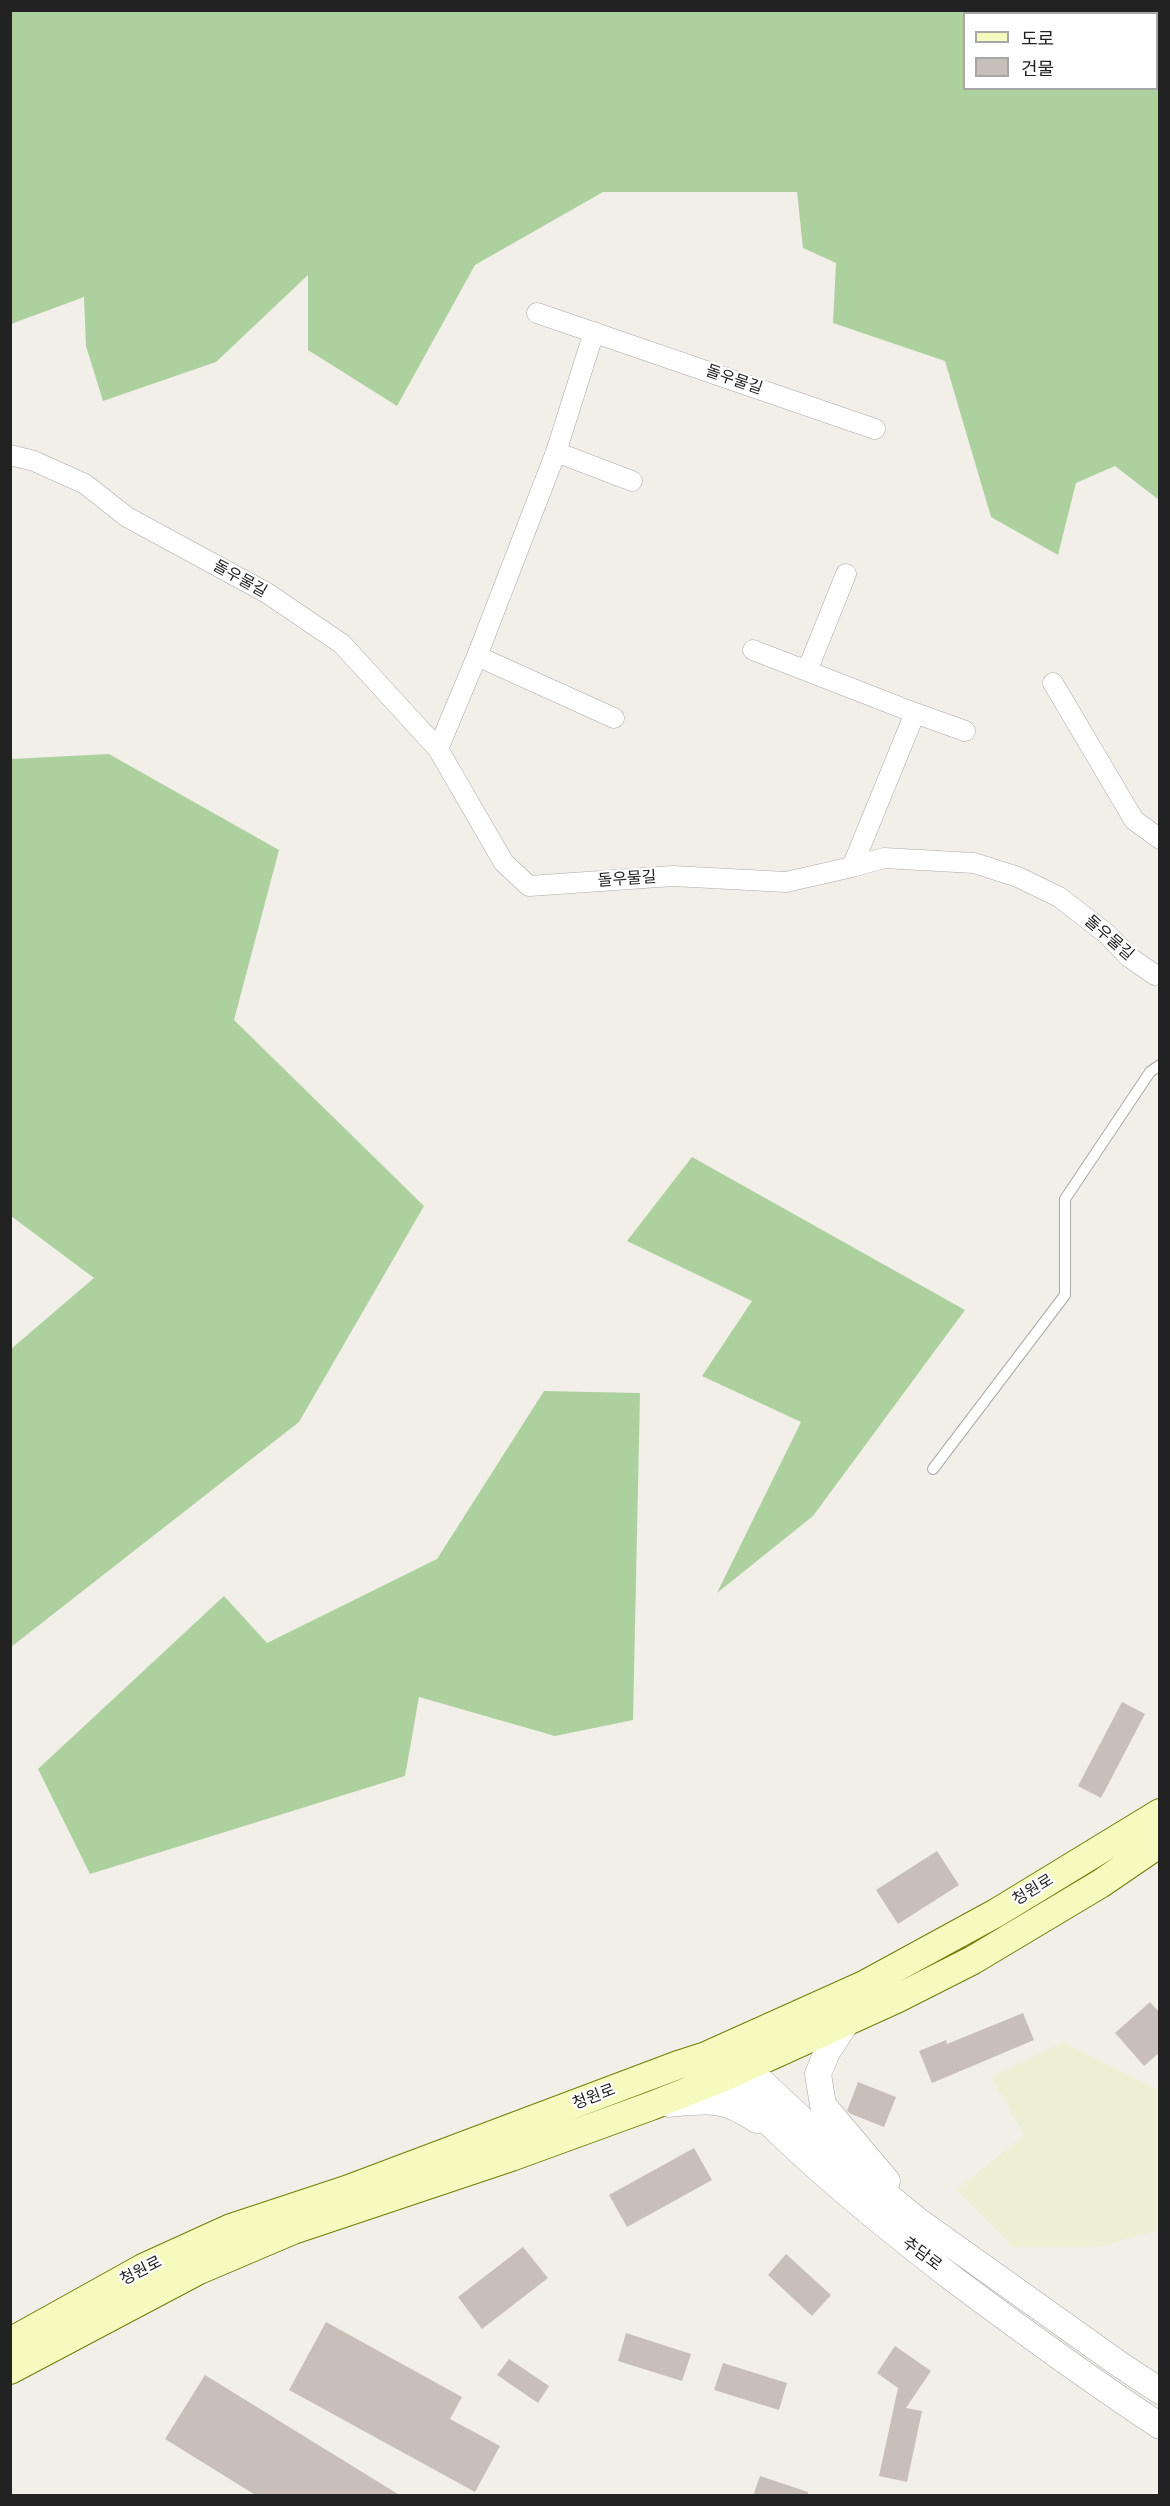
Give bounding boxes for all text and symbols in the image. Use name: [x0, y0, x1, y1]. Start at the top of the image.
legend: [963, 12, 1158, 90]
text: 도로: [1021, 28, 1054, 50]
text: 건물: [1021, 58, 1054, 80]
street label: 돌우물길: [703, 361, 765, 399]
street label: 돌우물길: [210, 556, 270, 602]
street label: 돌우물길: [597, 867, 657, 891]
street label: 돌우물길: [1080, 911, 1138, 965]
street label: 청원로: [1009, 1870, 1057, 1910]
street label: 청원로: [570, 2080, 618, 2114]
street label: 추담로: [899, 2233, 945, 2275]
street label: 청원로: [117, 2252, 165, 2290]

